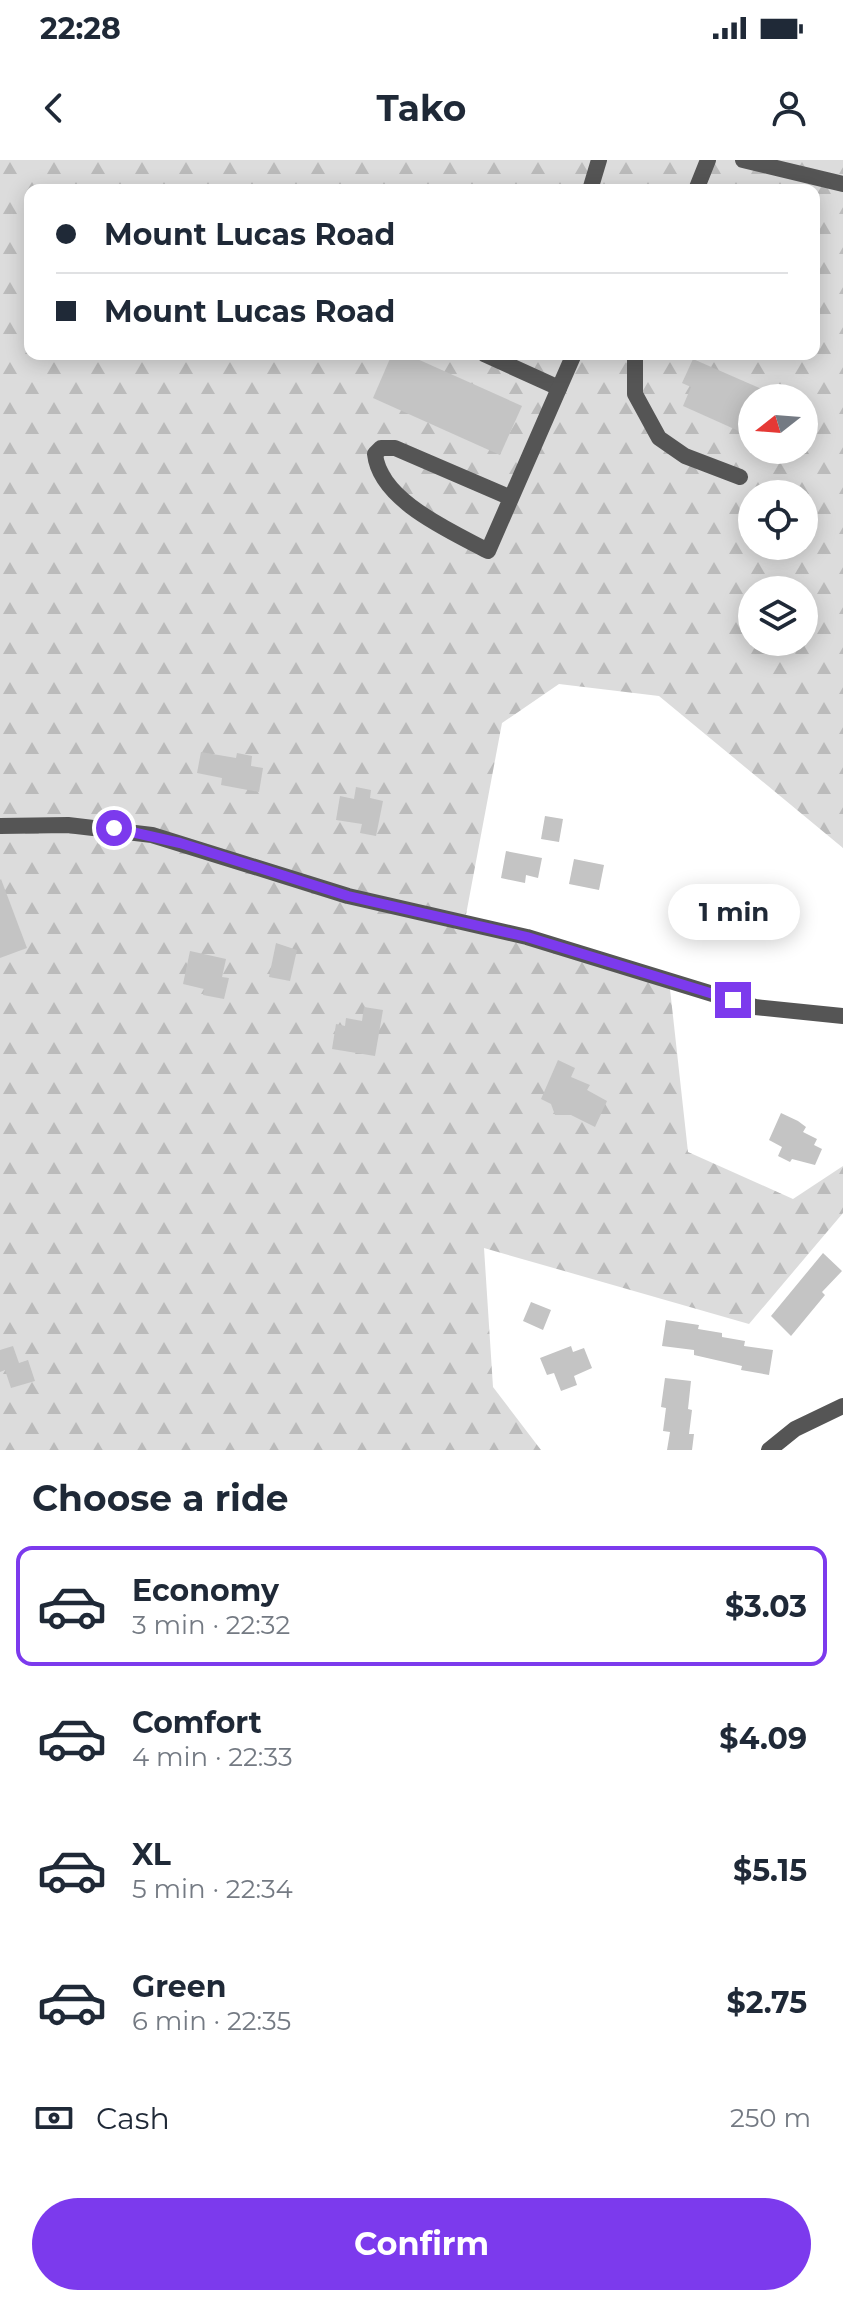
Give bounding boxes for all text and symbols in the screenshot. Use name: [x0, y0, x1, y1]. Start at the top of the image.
text: 22:28: [40, 10, 121, 47]
icon: back: [32, 86, 76, 130]
text: Tako: [377, 86, 466, 130]
icon: person: [767, 86, 811, 130]
text: Mount Lucas Road: [104, 216, 395, 253]
text: Mount Lucas Road: [104, 293, 395, 330]
north arrow: [738, 384, 818, 464]
map controls: [738, 384, 818, 656]
button: locate: [738, 480, 818, 560]
button: layers: [738, 576, 818, 656]
route start: [96, 810, 132, 846]
callout: 1 min: [667, 884, 799, 940]
text: 1 min: [699, 896, 769, 928]
route end: [715, 982, 751, 1018]
text: Choose a ride: [32, 1476, 289, 1520]
icon: car: [36, 1570, 108, 1642]
text: Economy: [132, 1572, 279, 1609]
text: $3.03: [725, 1588, 807, 1625]
text: 3 min · 22:32: [132, 1609, 290, 1641]
icon: car: [36, 1702, 108, 1774]
text: Comfort: [132, 1704, 262, 1741]
text: $4.09: [719, 1720, 807, 1757]
text: 4 min · 22:33: [132, 1741, 293, 1773]
icon: car: [36, 1834, 108, 1906]
text: XL: [132, 1836, 171, 1873]
text: $5.15: [733, 1852, 807, 1889]
text: 5 min · 22:34: [132, 1873, 293, 1905]
icon: car: [36, 1966, 108, 2038]
text: Green: [132, 1968, 226, 2005]
text: $2.75: [727, 1984, 807, 2021]
text: 6 min · 22:35: [132, 2005, 291, 2037]
icon: cash: [32, 2096, 76, 2140]
text: Cash: [96, 2100, 170, 2137]
text: 250 m: [730, 2102, 811, 2134]
button: Confirm: [32, 2198, 811, 2290]

